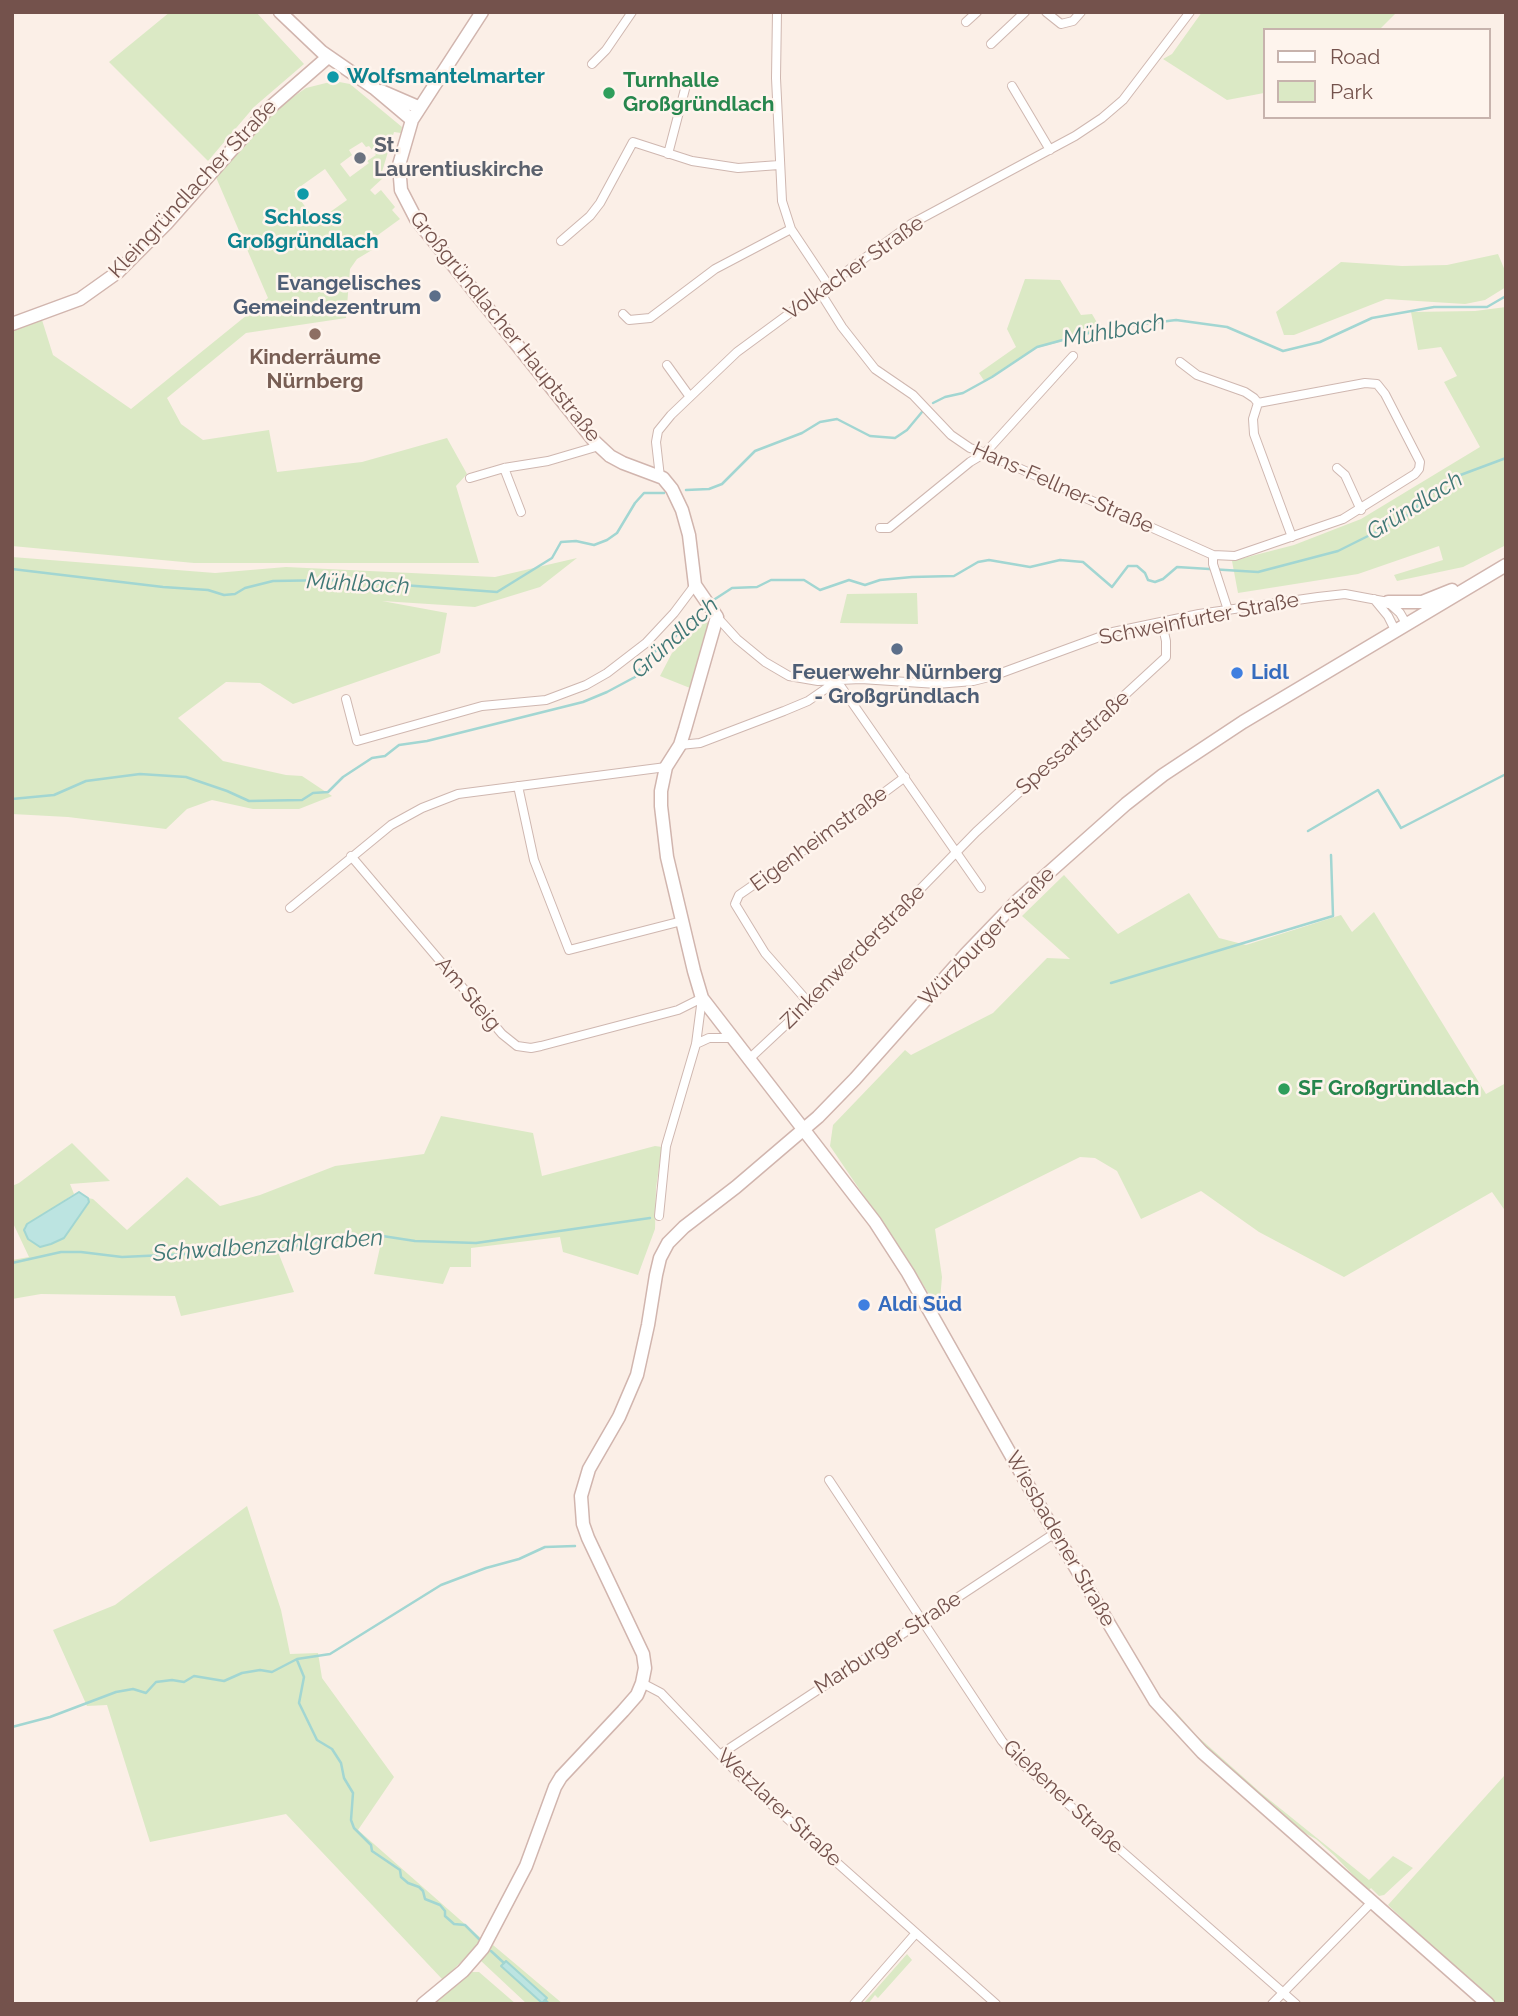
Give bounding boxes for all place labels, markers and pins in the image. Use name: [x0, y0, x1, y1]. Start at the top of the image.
place label: Wolfsmantelmarter: [347, 64, 545, 90]
place label: Turnhalle Großgründlach: [623, 68, 775, 118]
marker: Wolfsmantelmarter: [325, 69, 341, 85]
marker: Turnhalle Großgründlach: [601, 85, 617, 101]
place label: St. Laurentiuskirche: [374, 133, 543, 183]
marker: St. Laurentiuskirche: [352, 150, 368, 166]
marker: Schloss Großgründlach: [295, 186, 311, 202]
place label: Schloss Großgründlach: [227, 205, 379, 255]
place label: Evangelisches Gemeindezentrum: [233, 271, 421, 321]
marker: Evangelisches Gemeindezentrum: [427, 288, 443, 304]
marker: Kinderräume Nürnberg: [307, 326, 323, 342]
place label: Kinderräume Nürnberg: [249, 345, 381, 395]
marker: Feuerwehr Nürnberg - Großgründlach: [889, 641, 905, 657]
place label: Feuerwehr Nürnberg - Großgründlach: [792, 660, 1002, 710]
place label: Lidl: [1251, 660, 1289, 686]
marker: Lidl: [1229, 665, 1245, 681]
place label: SF Großgründlach: [1298, 1076, 1480, 1102]
marker: SF Großgründlach: [1276, 1081, 1292, 1097]
place label: Aldi Süd: [878, 1292, 962, 1318]
marker: Aldi Süd: [856, 1297, 872, 1313]

